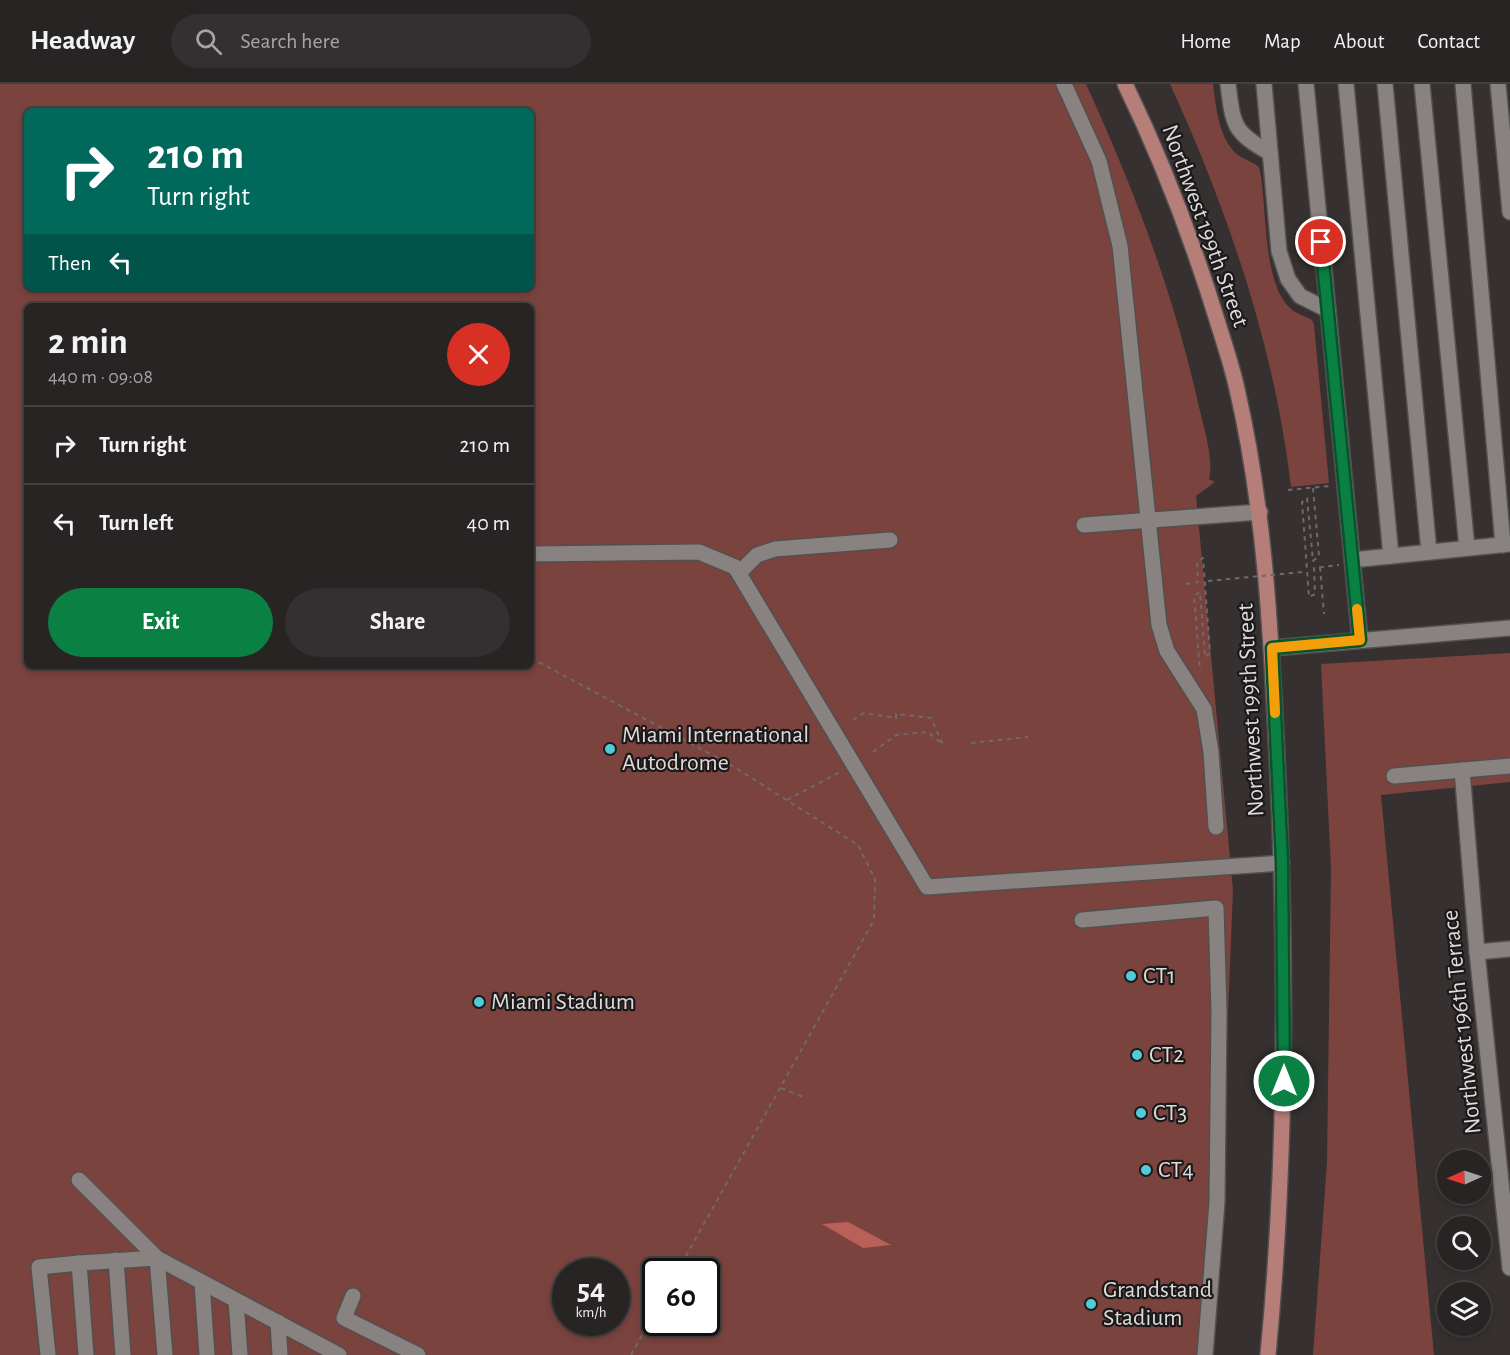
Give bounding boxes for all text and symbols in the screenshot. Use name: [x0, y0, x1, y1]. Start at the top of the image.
search box: [171, 14, 591, 68]
icon: search: [192, 25, 225, 58]
text: Headway: [30, 27, 135, 55]
text: Search here: [240, 30, 340, 52]
text: Home: [1180, 31, 1231, 52]
text: Map: [1264, 31, 1301, 52]
text: About: [1334, 31, 1384, 52]
text: Contact: [1417, 31, 1480, 52]
street label: Northwest 199th Street: [1157, 121, 1253, 331]
icon: right: [48, 132, 126, 210]
text: 210 m: [147, 134, 244, 176]
text: Turn right: [147, 183, 250, 210]
pin: [1295, 216, 1346, 267]
icon: arrive: [1304, 225, 1337, 258]
icon: left: [104, 246, 137, 279]
text: Then: [48, 252, 92, 274]
button: close: [447, 323, 510, 386]
text: 2 min: [48, 324, 128, 360]
text: 440 m · 09:08: [48, 367, 153, 387]
icon: right: [48, 429, 81, 462]
text: Turn right: [99, 434, 186, 456]
text: 210 m: [460, 434, 510, 456]
icon: left: [48, 507, 81, 540]
text: Turn left: [99, 512, 173, 534]
text: 40 m: [467, 512, 510, 534]
button: Exit: [48, 588, 273, 657]
button: Share: [285, 588, 510, 657]
street label: Northwest 199th Street: [1233, 602, 1269, 817]
place label: Miami International Autodrome: [622, 723, 809, 775]
marker: Miami International Autodrome: [603, 742, 617, 756]
street label: Northwest 196th Terrace: [1438, 909, 1486, 1135]
place label: CT1: [1143, 964, 1176, 988]
marker: CT1: [1124, 969, 1138, 983]
place label: Miami Stadium: [491, 990, 635, 1014]
marker: Miami Stadium: [472, 995, 486, 1009]
place label: CT2: [1149, 1043, 1184, 1067]
marker: CT2: [1130, 1048, 1144, 1062]
position arrow: [1252, 1049, 1316, 1113]
place label: CT3: [1153, 1101, 1187, 1125]
marker: CT3: [1134, 1106, 1148, 1120]
north arrow: [1437, 1150, 1491, 1204]
map controls: [1437, 1150, 1491, 1336]
place label: CT4: [1158, 1158, 1194, 1182]
marker: CT4: [1139, 1163, 1153, 1177]
button: search: [1437, 1216, 1491, 1270]
speed limit sign: 60: [642, 1258, 720, 1336]
text: 54: [577, 1275, 605, 1305]
place label: Grandstand Stadium: [1103, 1278, 1212, 1330]
button: layers: [1437, 1282, 1491, 1336]
marker: Grandstand Stadium: [1084, 1297, 1098, 1311]
text: km/h: [576, 1305, 606, 1320]

